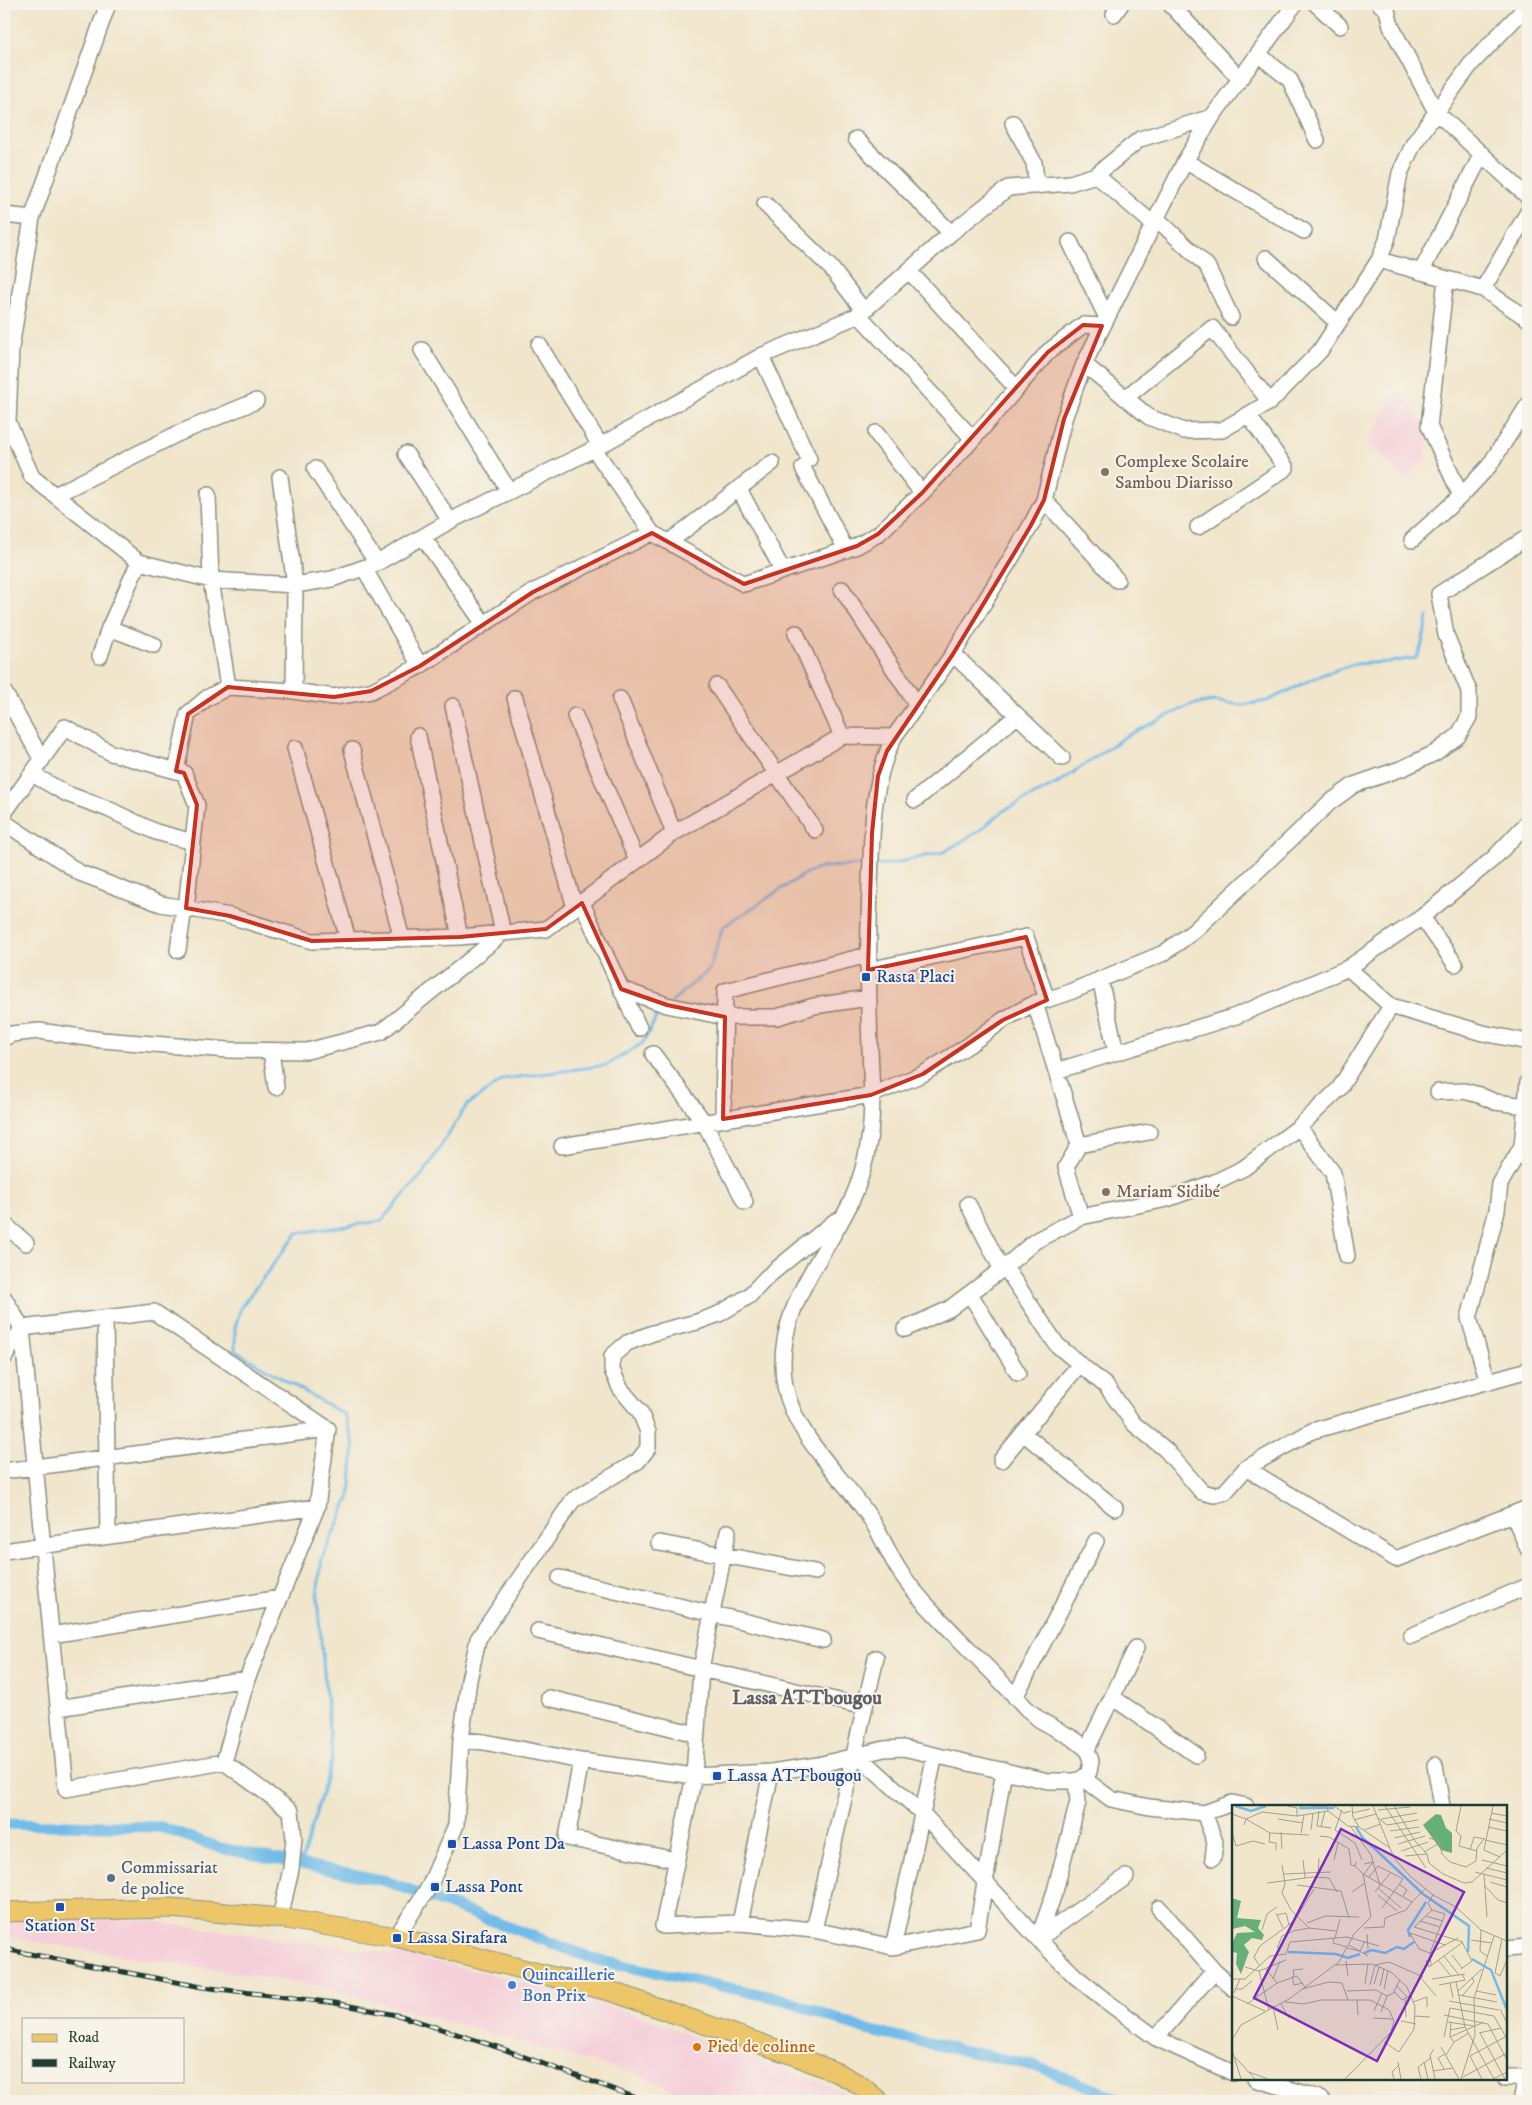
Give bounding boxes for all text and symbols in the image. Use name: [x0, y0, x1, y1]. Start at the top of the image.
place label: Complexe Scolaire Sambou Diarisso: [1115, 451, 1249, 494]
marker: Complexe Scolaire Sambou Diarisso: [1099, 466, 1111, 478]
place label: Rasta Placi: [876, 966, 955, 988]
marker: Rasta Placi: [860, 971, 872, 983]
place label: Mariam Sidibé: [1116, 1181, 1221, 1203]
marker: Mariam Sidibé: [1100, 1186, 1112, 1198]
district label: Lassa ATTbougou: [732, 1686, 882, 1711]
place label: Lassa ATTbougou: [727, 1765, 862, 1787]
marker: Lassa ATTbougou: [711, 1770, 723, 1782]
inset map: [1232, 1805, 1507, 2080]
place label: Lassa Pont Da: [462, 1833, 565, 1855]
marker: Lassa Pont Da: [446, 1838, 458, 1850]
place label: Commissariat de police: [121, 1857, 218, 1900]
marker: Commissariat de police: [105, 1872, 117, 1884]
place label: Lassa Pont: [445, 1876, 523, 1898]
marker: Lassa Pont: [429, 1881, 441, 1893]
marker: Station St: [54, 1901, 66, 1913]
place label: Station St: [25, 1915, 95, 1937]
place label: Lassa Sirafara: [407, 1927, 508, 1949]
marker: Lassa Sirafara: [391, 1932, 403, 1944]
place label: Quincaillerie Bon Prix: [522, 1964, 615, 2007]
marker: Quincaillerie Bon Prix: [506, 1979, 518, 1991]
legend: [22, 2018, 185, 2082]
text: Road: [68, 2028, 100, 2047]
place label: Pied de colinne: [707, 2036, 815, 2058]
marker: Pied de colinne: [691, 2041, 703, 2053]
text: Railway: [68, 2054, 116, 2073]

